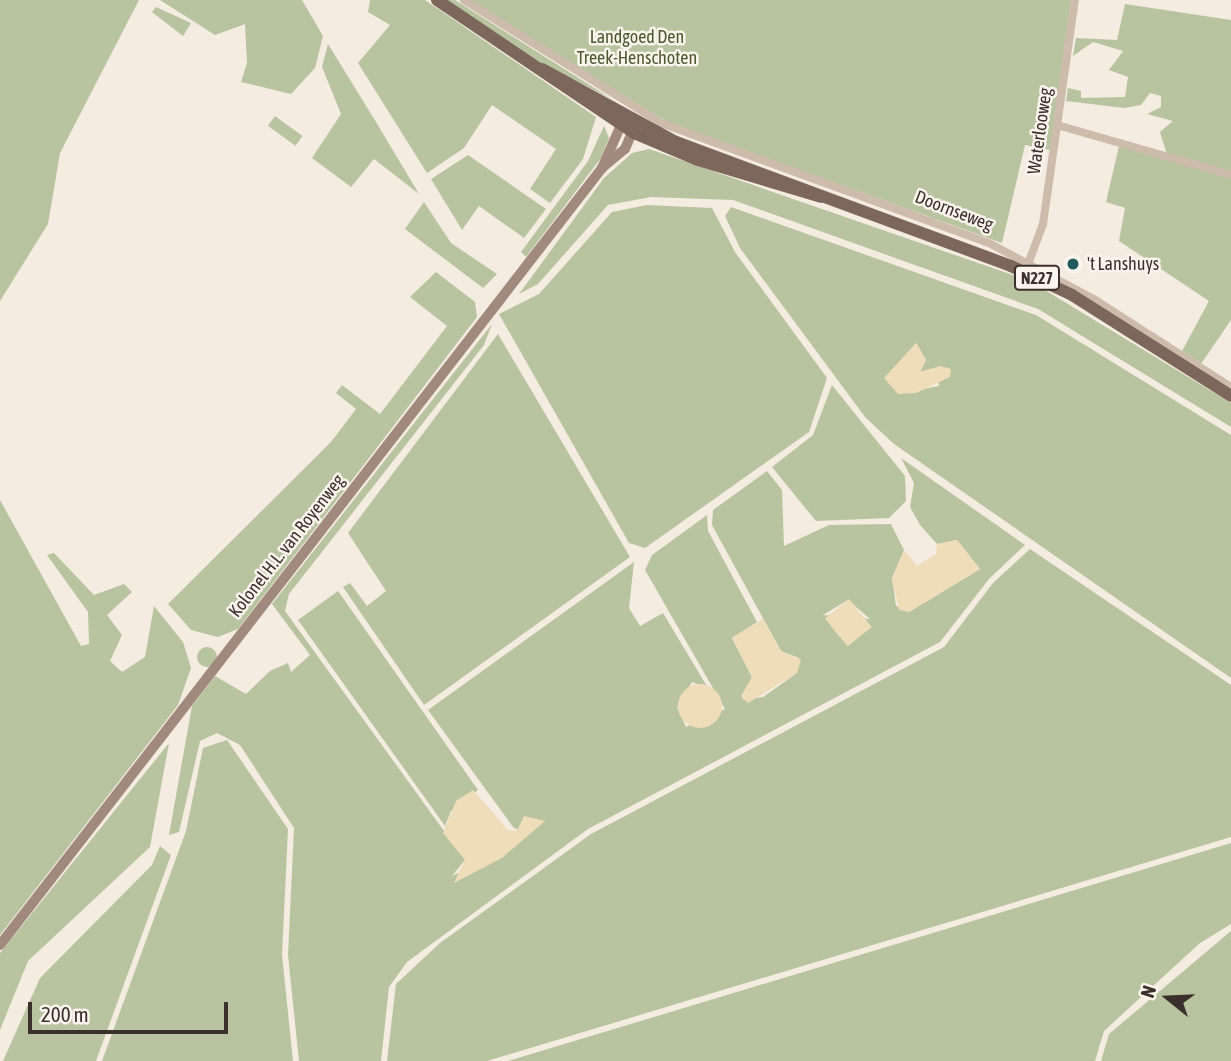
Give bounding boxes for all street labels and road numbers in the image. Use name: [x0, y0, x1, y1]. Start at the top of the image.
street label: Waterlooweg: [1023, 86, 1057, 176]
street label: Doornseweg: [912, 186, 996, 236]
road number: N227: [1012, 266, 1062, 290]
street label: Kolonel H.L. van Royenweg: [225, 470, 349, 622]

